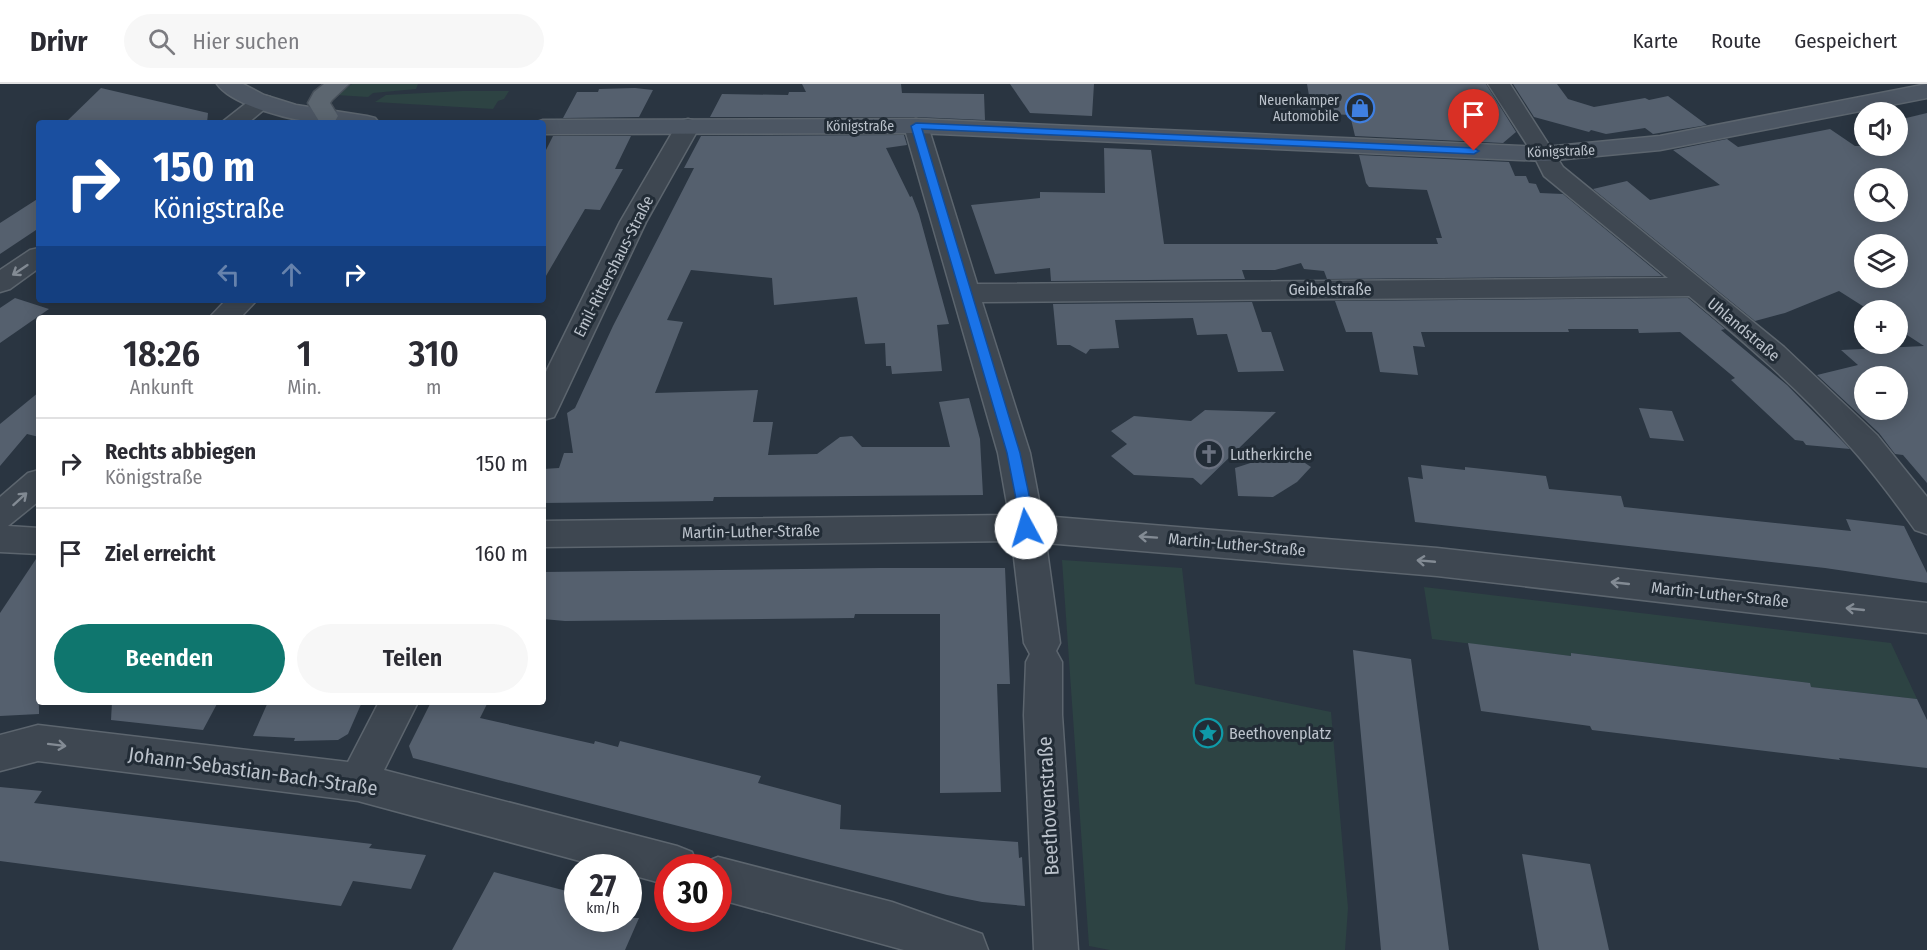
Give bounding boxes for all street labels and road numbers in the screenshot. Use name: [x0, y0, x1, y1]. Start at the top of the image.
street label: Königstraße: [826, 118, 894, 135]
street label: Königstraße: [1527, 142, 1595, 161]
street label: Emil-Rittershaus-Straße: [570, 192, 657, 340]
street label: Geibelstraße: [1288, 280, 1372, 299]
street label: Uhlandstraße: [1704, 294, 1784, 365]
street label: Martin-Luther-Straße: [682, 521, 820, 542]
street label: Martin-Luther-Straße: [1167, 529, 1307, 560]
street label: Martin-Luther-Straße: [1650, 578, 1790, 611]
street label: Beethovenstraße: [1032, 736, 1064, 876]
street label: Johann-Sebastian-Bach-Straße: [127, 742, 379, 800]

